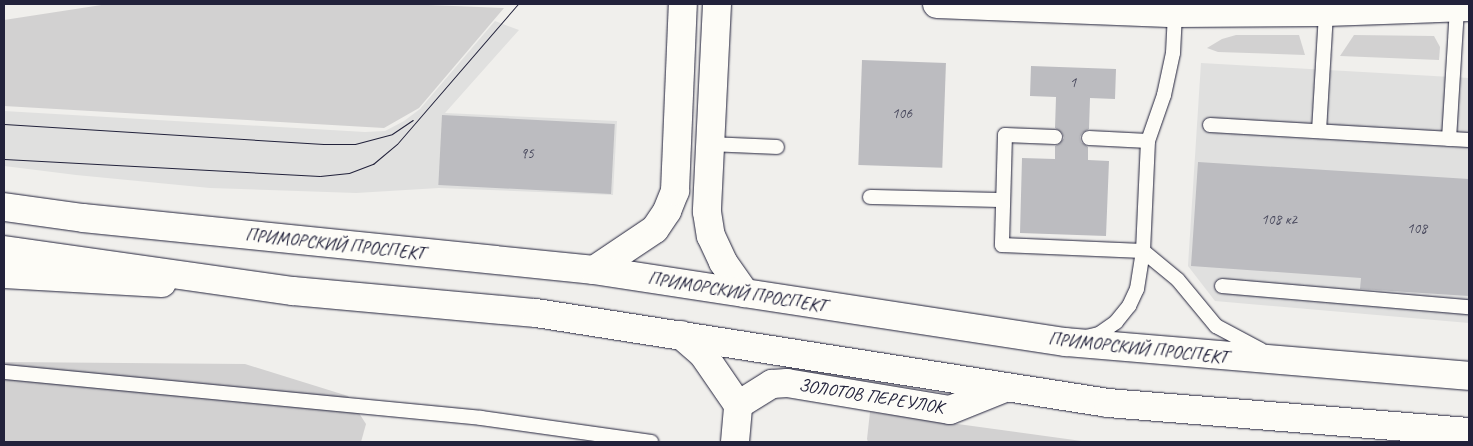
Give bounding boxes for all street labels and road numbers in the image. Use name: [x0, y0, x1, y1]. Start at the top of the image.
street label: ПРИМОРСКИЙ ПРОСПЕКТ: [244, 224, 426, 264]
street label: ПРИМОРСКИЙ ПРОСПЕКТ: [646, 267, 828, 317]
street label: ПРИМОРСКИЙ ПРОСПЕКТ: [1047, 328, 1229, 368]
street label: ЗОЛОТОВ ПЕРЕУЛОК: [797, 374, 945, 418]

